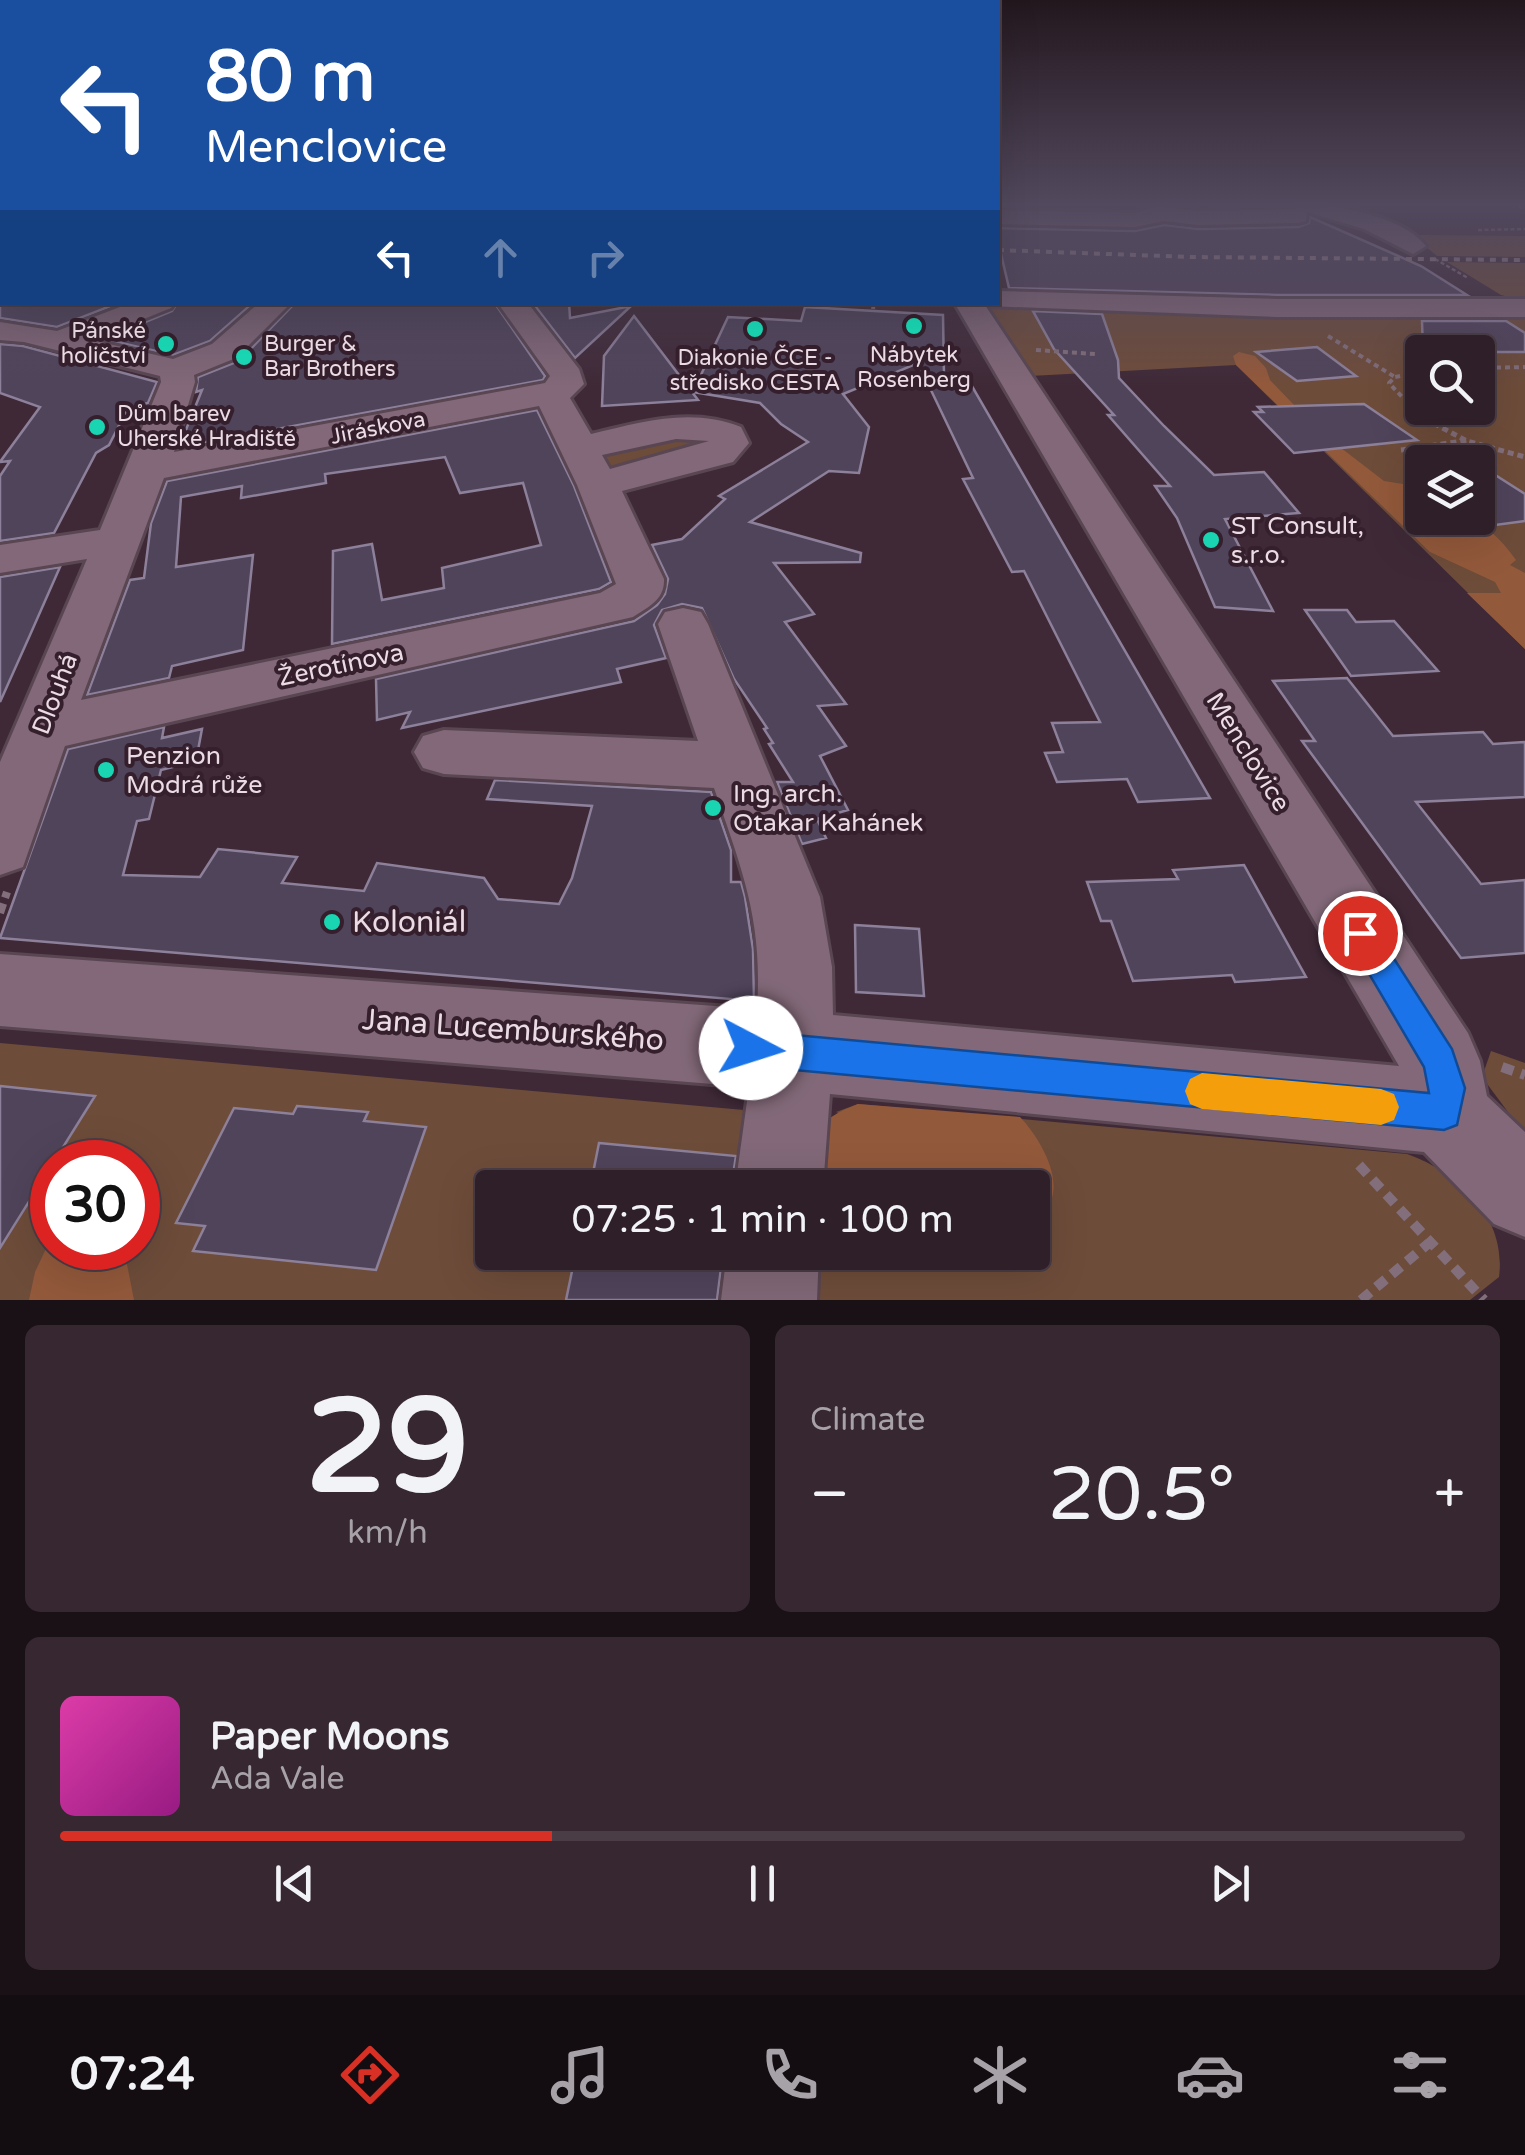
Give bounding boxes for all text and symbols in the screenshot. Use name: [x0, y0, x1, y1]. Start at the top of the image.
text: 80 m: [205, 36, 375, 120]
icon: left: [40, 40, 170, 170]
text: Menclovice: [205, 121, 447, 175]
icon: left: [368, 230, 423, 285]
icon: ahead: [473, 230, 528, 285]
icon: right: [578, 230, 633, 285]
marker: Nábytek Rosenberg: [903, 315, 925, 337]
place label: Pánské holičství: [61, 318, 146, 369]
marker: Diakonie ČCE - středisko CESTA: [744, 318, 766, 340]
place label: Burger & Bar Brothers: [264, 331, 395, 382]
marker: Pánské holičství: [155, 333, 177, 355]
map controls: [1405, 335, 1495, 535]
button: search: [1405, 335, 1495, 425]
place label: Nábytek Rosenberg: [857, 342, 971, 393]
place label: Diakonie ČCE - středisko CESTA: [670, 344, 840, 396]
marker: Burger & Bar Brothers: [233, 346, 255, 368]
place label: Dům barev Uherské Hradiště: [117, 401, 296, 452]
street label: Jiráskova: [328, 406, 428, 450]
marker: Dům barev Uherské Hradiště: [86, 416, 108, 438]
button: layers: [1405, 445, 1495, 535]
place label: ST Consult, s.r.o.: [1231, 511, 1364, 570]
marker: ST Consult, s.r.o.: [1200, 529, 1222, 551]
street label: Žerotínova: [275, 637, 407, 693]
street label: Dlouhá: [26, 649, 84, 739]
street label: Menclovice: [1200, 687, 1296, 817]
place label: Penzion Modrá růže: [126, 741, 262, 800]
marker: Penzion Modrá růže: [95, 759, 117, 781]
place label: Ing. arch. Otakar Kahánek: [733, 779, 923, 838]
marker: Ing. arch. Otakar Kahánek: [702, 797, 724, 819]
pin: [1318, 891, 1403, 976]
place label: Koloniál: [352, 904, 466, 941]
icon: arrive: [1333, 906, 1388, 961]
marker: Koloniál: [321, 911, 343, 933]
position arrow: [699, 996, 803, 1100]
street label: Jana Lucemburského: [361, 1001, 665, 1059]
speed limit sign: 30: [30, 1140, 160, 1270]
text: 07:25 · 1 min · 100 m: [571, 1197, 954, 1243]
text: 29: [306, 1371, 469, 1527]
text: Climate: [810, 1401, 925, 1439]
text: 20.5°: [1048, 1450, 1235, 1540]
text: −: [810, 1462, 849, 1528]
text: +: [1434, 1462, 1465, 1528]
text: km/h: [347, 1514, 428, 1552]
text: Paper Moons: [210, 1714, 450, 1760]
text: Ada Vale: [210, 1760, 345, 1798]
icon: previous: [267, 1856, 322, 1911]
icon: pause: [735, 1856, 790, 1911]
icon: next: [1203, 1856, 1258, 1911]
icon: directions: [335, 2040, 405, 2110]
icon: music: [545, 2040, 615, 2110]
icon: phone: [755, 2040, 825, 2110]
icon: climate: [965, 2040, 1035, 2110]
icon: car: [1175, 2040, 1245, 2110]
icon: filters: [1385, 2040, 1455, 2110]
text: 07:24: [70, 2048, 195, 2102]

